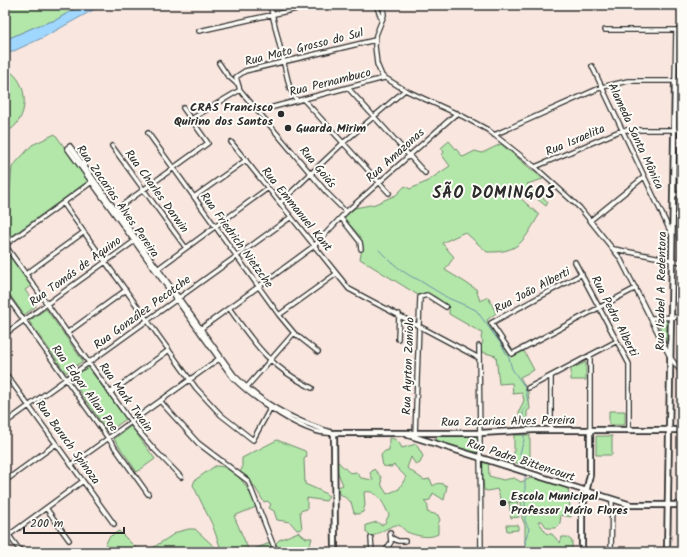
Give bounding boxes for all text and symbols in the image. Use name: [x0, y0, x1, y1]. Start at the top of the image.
street label: Rua Mato Grosso do Sul: [243, 24, 366, 71]
street label: Rua Pernambuco: [287, 63, 373, 102]
street label: Alameda Santa Mônica: [602, 80, 669, 193]
place label: CRAS Francisco Quirino dos Santos: [174, 98, 274, 131]
marker: CRAS Francisco Quirino dos Santos: [276, 109, 286, 119]
place label: Guarda Mirim: [296, 119, 366, 138]
street label: Rua Israelita: [542, 119, 608, 162]
marker: Guarda Mirim: [283, 123, 293, 133]
street label: Rua Amazonas: [362, 124, 429, 187]
street label: Rua Zacarias Alves Pereira: [71, 141, 164, 262]
street label: Rua Goiás: [294, 142, 341, 192]
street label: Rua Charles Darwin: [120, 146, 193, 237]
street label: Rua Emmanuel Kant: [256, 163, 337, 256]
district label: SÃO DOMINGOS: [433, 181, 555, 206]
street label: Rua Friedrich Nietzche: [195, 188, 278, 293]
street label: Rua Tomás de Aquino: [25, 231, 125, 311]
street label: Rua Izabel A Redentora: [651, 231, 672, 351]
street label: Rua João Alberti: [491, 262, 575, 318]
street label: Rua González Pecotche: [90, 270, 195, 354]
street label: Rua Pedro Alberti: [586, 272, 644, 361]
street label: Rua Ayrton Zaniolo: [397, 317, 420, 415]
street label: Rua Edgar Allan Poe: [46, 341, 123, 436]
street label: Rua Mark Twain: [94, 358, 157, 436]
street label: Rua Baruch Spinoza: [30, 396, 105, 489]
street label: Rua Zacarias Alves Pereira: [441, 411, 576, 432]
street label: Rua Padre Bittencourt: [465, 434, 578, 487]
place label: Escola Municipal Professor Mário Flores: [511, 487, 628, 520]
marker: Escola Municipal Professor Mário Flores: [498, 498, 508, 508]
scale bar: [24, 509, 124, 535]
text: 200 m: [30, 514, 64, 533]

